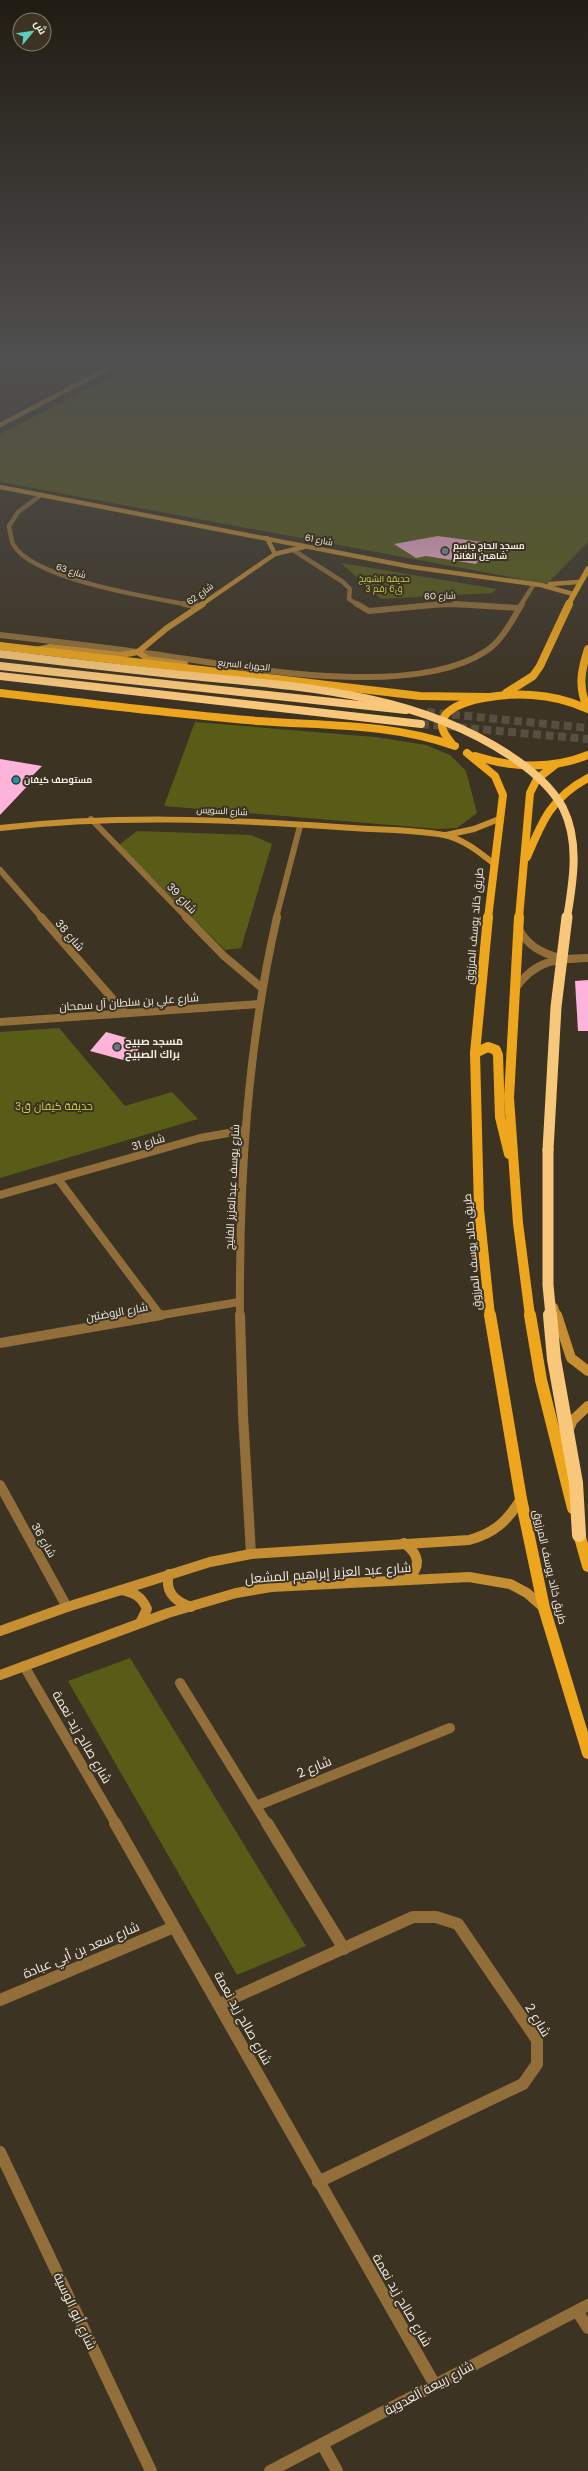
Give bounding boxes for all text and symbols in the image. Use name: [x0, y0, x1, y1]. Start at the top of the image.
north arrow: [12, 12, 52, 52]
text: ش: [31, 18, 50, 37]
street label: شارع 61: [304, 531, 334, 549]
place label: مسجد الحاج جاسم شاهين الغانم: [453, 540, 525, 562]
marker: مسجد الحاج جاسم شاهين الغانم: [440, 546, 450, 556]
street label: شارع 63: [55, 561, 87, 581]
park label: حديقة الشويخ ق6 رقم 3: [358, 573, 410, 595]
street label: شارع 62: [184, 580, 216, 608]
street label: شارع 60: [424, 589, 456, 603]
street label: الجهراء السريع: [217, 656, 271, 674]
place label: مستوصف كيفان: [24, 774, 92, 786]
marker: مستوصف كيفان: [11, 775, 21, 785]
street label: شارع السويس: [196, 804, 248, 818]
street label: طريق خالد يوسف المرزوق: [462, 867, 486, 985]
street label: 39 شارع: [163, 880, 200, 917]
street label: شارع 38: [52, 916, 88, 954]
street label: شارع علي بن سلطان آل سمحان: [59, 990, 199, 1016]
place label: مسجد صبيح براك الصبيح: [125, 1034, 183, 1062]
marker: مسجد صبيح براك الصبيح: [112, 1042, 122, 1052]
park label: حديقة كيفان ق3: [15, 1099, 93, 1113]
street label: شارع يوسف عبدالعزيز الفليج: [222, 1124, 243, 1250]
street label: شارع 31: [130, 1131, 167, 1154]
street label: طريق خالد يوسف المرزوق: [460, 1193, 484, 1311]
street label: شارع الروضتين: [85, 1300, 149, 1325]
street label: طريق خالد يوسف المرزوق: [530, 1508, 570, 1626]
street label: شارع 36: [28, 1520, 59, 1560]
street label: شارع عبد العزيز إبراهيم المشعل: [244, 1559, 412, 1588]
street label: شارع صالح زيد نعمة: [48, 1687, 116, 1787]
street label: شارع 2: [294, 1752, 334, 1782]
street label: شارع سعد بن أبي عبادة: [20, 1918, 143, 1984]
street label: شارع صالح زيد نعمة: [210, 1968, 276, 2068]
street label: شارع 2: [521, 2000, 555, 2040]
street label: شارع صالح زيد نعمة: [368, 2250, 436, 2350]
street label: شارع أبو الوسية: [50, 2270, 100, 2352]
street label: شارع ربيعة آلعدوية: [381, 2357, 477, 2419]

